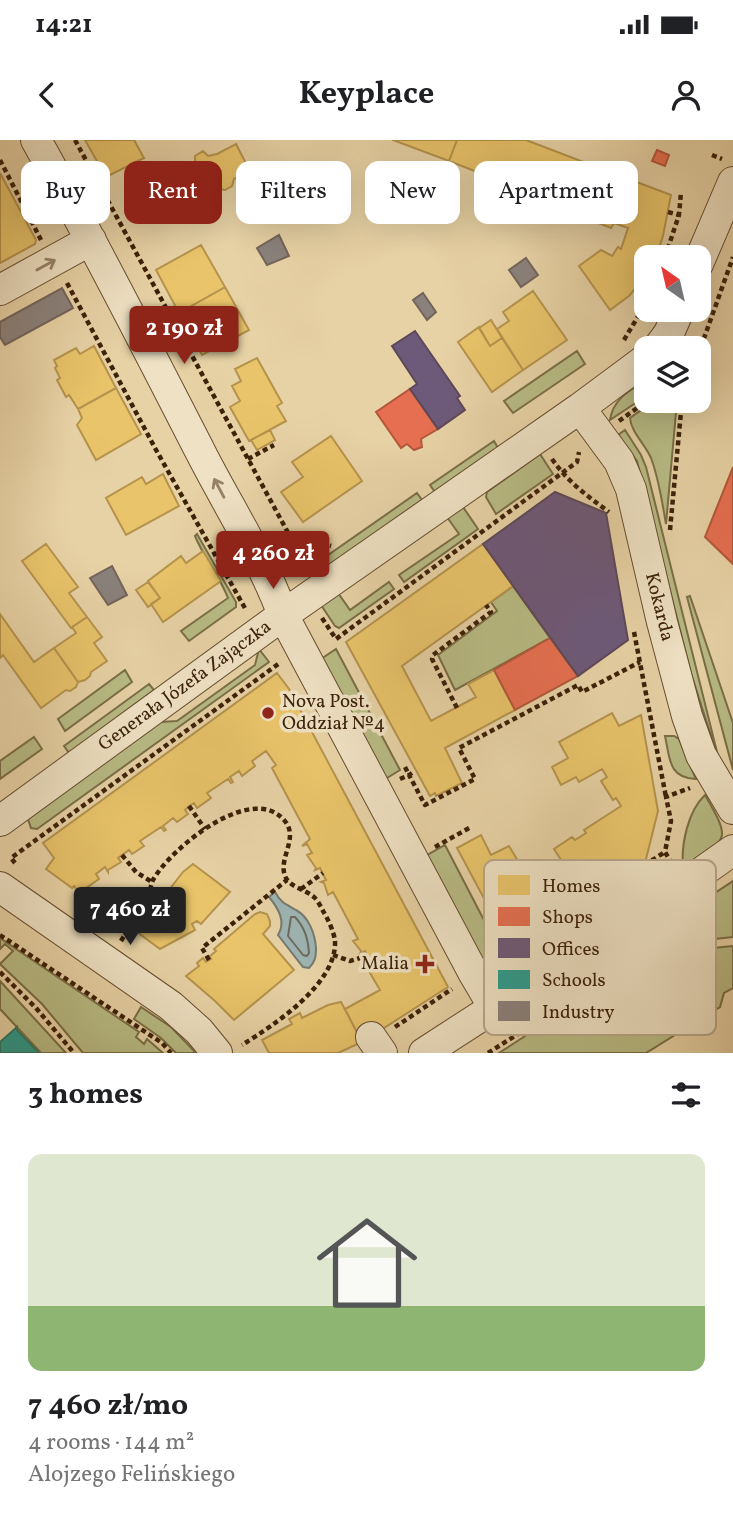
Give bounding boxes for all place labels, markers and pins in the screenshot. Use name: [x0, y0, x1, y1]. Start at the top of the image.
pin: 2 190 zł: [112, 306, 256, 366]
pin: 4 260 zł: [201, 532, 345, 591]
place label: Nova Post. Oddział №4: [282, 689, 385, 737]
marker: Nova Post. Oddział №4: [260, 705, 276, 721]
pin: 7 460 zł: [58, 888, 202, 947]
place label: Malia: [361, 951, 409, 977]
marker: Malia: [415, 954, 435, 974]

